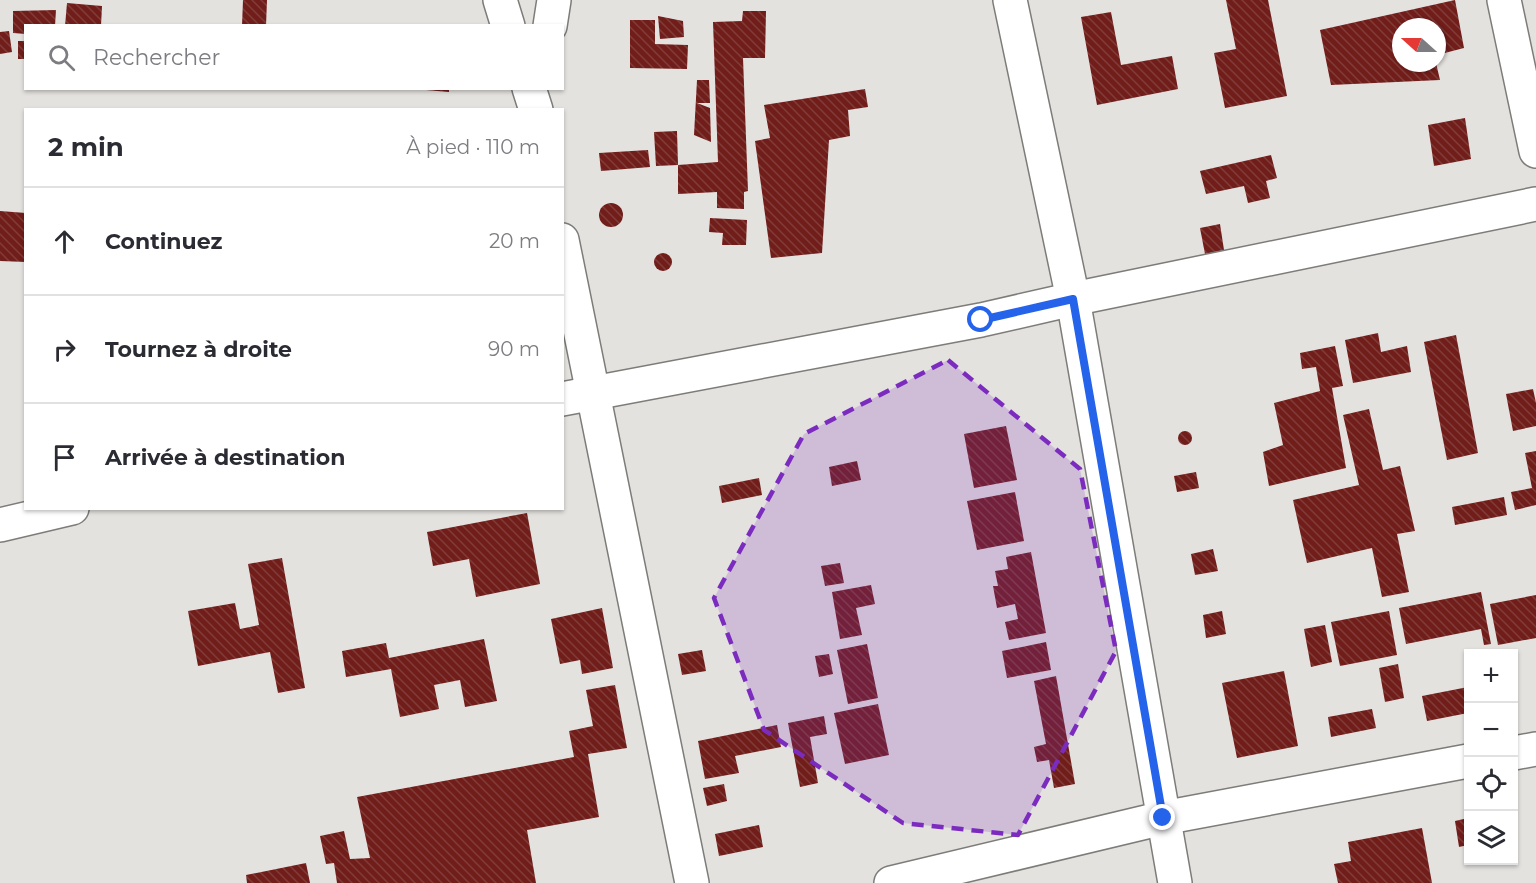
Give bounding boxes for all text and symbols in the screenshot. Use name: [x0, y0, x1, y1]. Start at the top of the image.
north arrow: [1392, 18, 1446, 72]
search box: [24, 24, 564, 90]
icon: search: [45, 41, 78, 74]
text: Rechercher: [93, 44, 220, 71]
text: 2 min: [48, 131, 124, 163]
text: À pied · 110 m: [406, 135, 540, 159]
icon: ahead: [48, 225, 81, 258]
text: Continuez: [105, 228, 222, 255]
text: 20 m: [489, 229, 540, 253]
route start: [967, 306, 993, 332]
icon: right: [48, 333, 81, 366]
text: Tournez à droite: [105, 336, 292, 363]
text: 90 m: [488, 337, 540, 361]
icon: arrive: [48, 441, 81, 474]
text: Arrivée à destination: [105, 444, 345, 471]
map controls: [1464, 649, 1518, 865]
button: +: [1464, 649, 1518, 703]
button: −: [1464, 703, 1518, 757]
button: locate: [1464, 757, 1518, 811]
route end: [1149, 804, 1175, 830]
button: layers: [1464, 811, 1518, 865]

